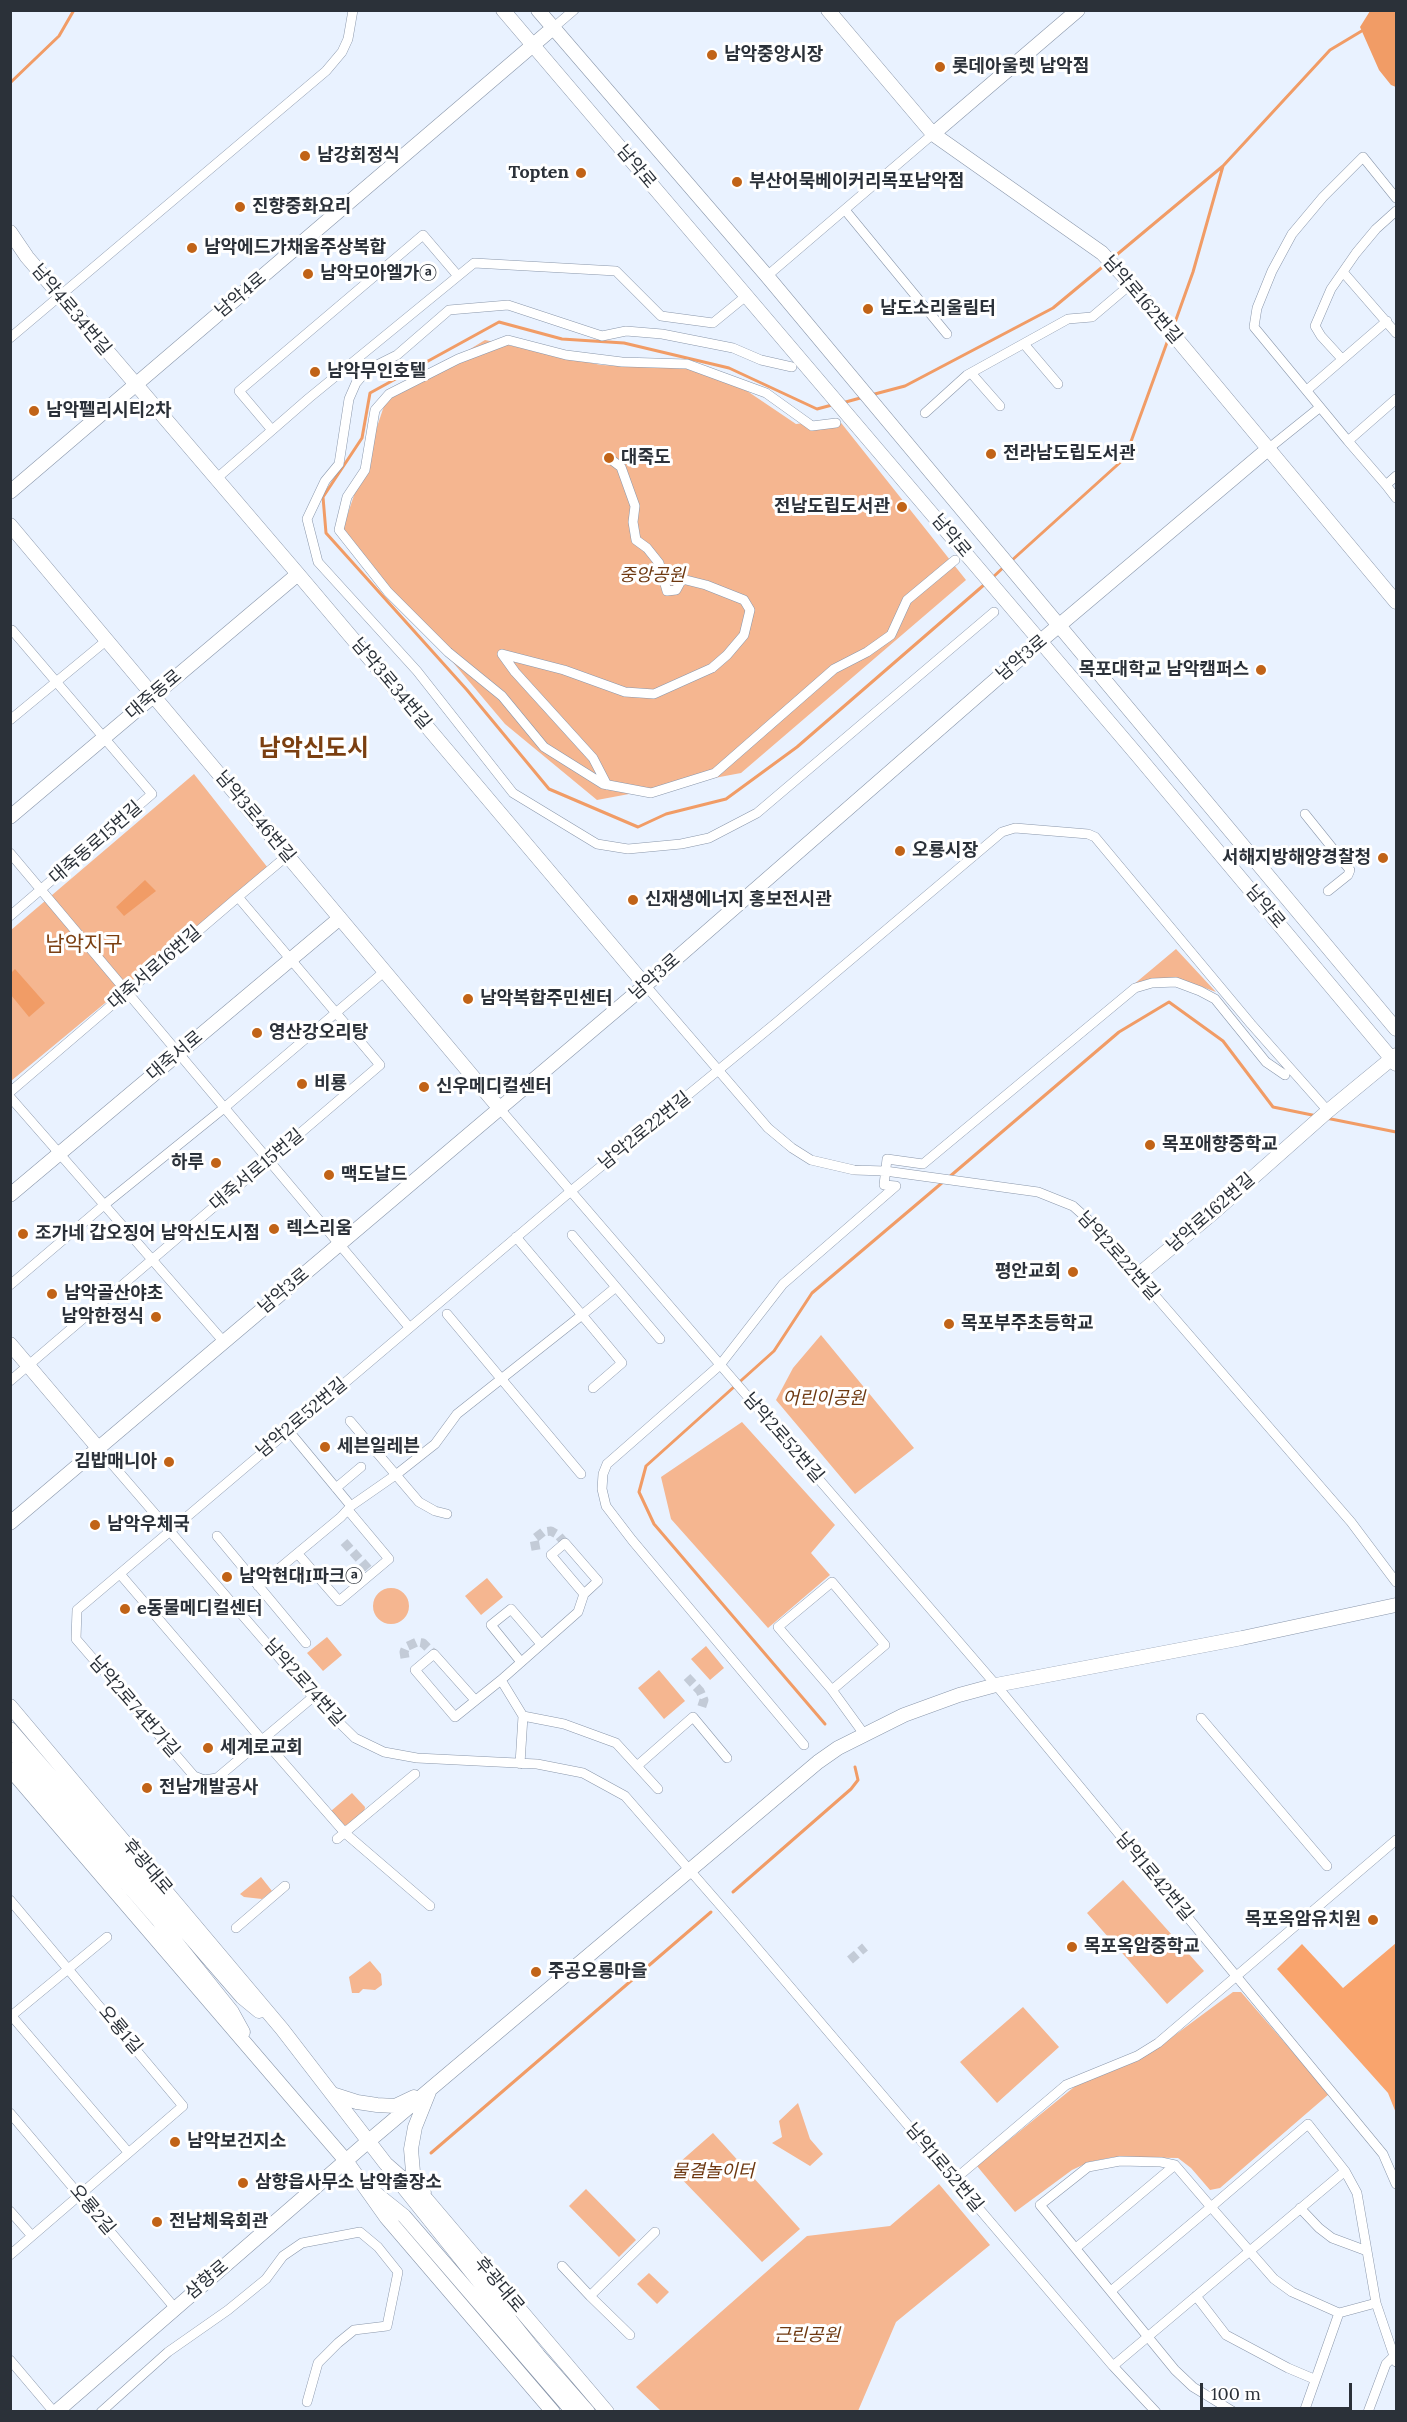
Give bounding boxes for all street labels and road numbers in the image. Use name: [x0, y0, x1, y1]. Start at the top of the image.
street label: 남악로: [612, 141, 660, 193]
street label: 남악로162번길: [1098, 252, 1186, 348]
street label: 남악4로34번길: [27, 260, 115, 360]
street label: 남악4로: [211, 268, 271, 322]
street label: 남악로: [927, 510, 975, 562]
street label: 남악3로: [992, 631, 1052, 685]
street label: 남악3로34번길: [347, 634, 435, 734]
street label: 대죽동로: [122, 665, 186, 725]
street label: 남악3로46번길: [210, 767, 300, 867]
street label: 대죽동로15번길: [45, 797, 147, 889]
street label: 남악로: [1241, 881, 1289, 933]
street label: 대죽서로16번길: [104, 922, 206, 1014]
street label: 남악3로: [625, 949, 685, 1005]
street label: 대죽서로: [143, 1026, 207, 1086]
street label: 남악2로22번길: [595, 1087, 695, 1175]
street label: 대죽서로15번길: [206, 1125, 308, 1215]
street label: 남악로162번길: [1163, 1169, 1259, 1257]
street label: 남악2로22번길: [1073, 1207, 1163, 1305]
street label: 남악3로: [254, 1264, 314, 1318]
street label: 남악2로52번길: [252, 1374, 352, 1462]
street label: 남악2로52번길: [738, 1389, 828, 1487]
street label: 남악2로74번길: [259, 1635, 349, 1731]
street label: 남악2로74번가길: [84, 1652, 184, 1762]
street label: 남악1로42번길: [1111, 1828, 1197, 1926]
street label: 후광대로: [117, 1835, 177, 1899]
street label: 오룡1길: [94, 2002, 146, 2058]
street label: 남악1로52번길: [901, 2119, 987, 2217]
street label: 오룡2길: [65, 2180, 119, 2240]
street label: 후광대로: [469, 2253, 529, 2317]
street label: 삼향로: [181, 2256, 233, 2304]

